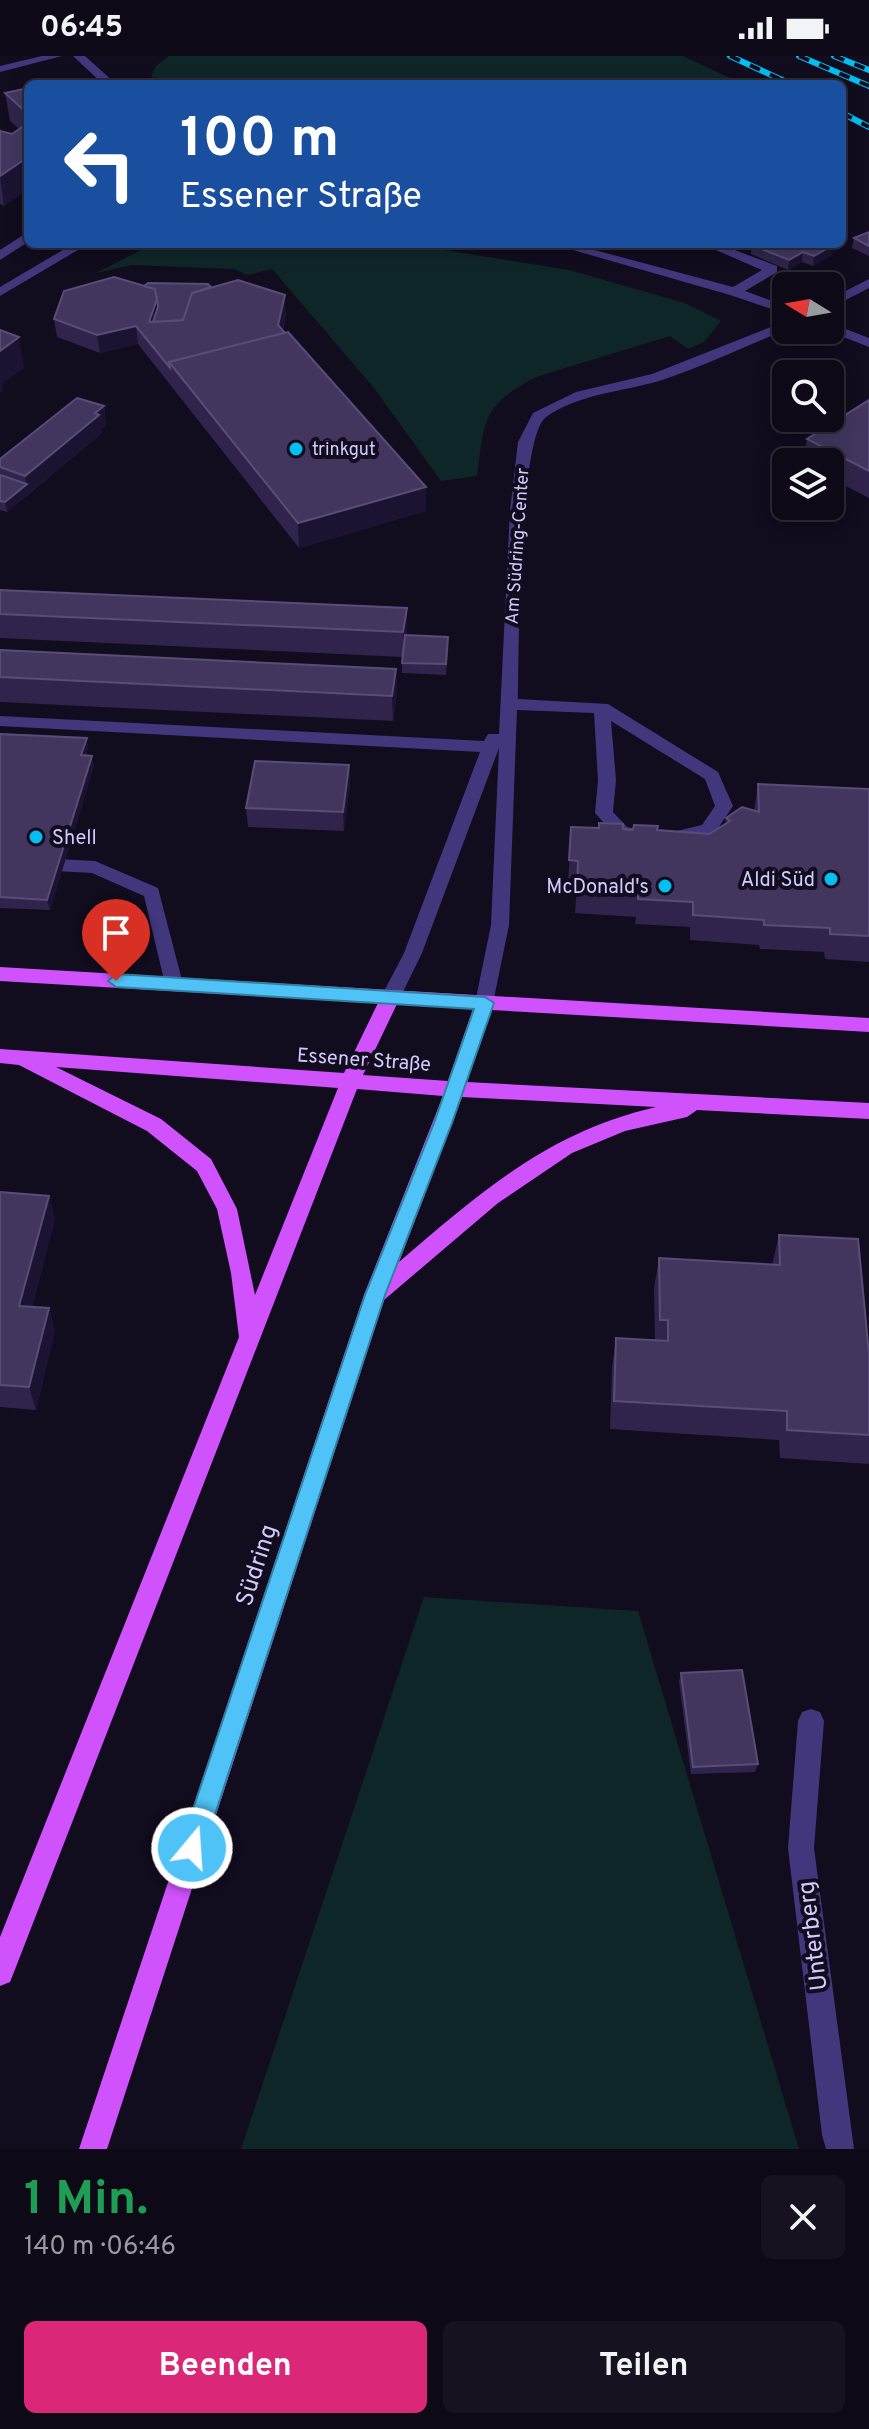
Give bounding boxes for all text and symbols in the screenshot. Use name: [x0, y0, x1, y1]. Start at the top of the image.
text: 06:45: [40, 10, 123, 47]
text: 100 m: [180, 106, 339, 176]
icon: left: [48, 112, 152, 216]
text: Essener Straße: [180, 175, 422, 221]
north arrow: [772, 272, 844, 344]
map controls: [772, 272, 844, 520]
button: search: [772, 360, 844, 432]
place label: trinkgut: [312, 439, 376, 462]
marker: trinkgut: [287, 440, 305, 458]
button: layers: [772, 448, 844, 520]
street label: Am Südring-Center: [502, 467, 535, 625]
place label: Shell: [52, 826, 97, 852]
marker: Shell: [27, 828, 45, 846]
place label: Aldi Süd: [741, 868, 815, 894]
marker: Aldi Süd: [822, 870, 840, 888]
place label: McDonald's: [546, 875, 649, 901]
marker: McDonald's: [656, 877, 674, 895]
pin: [82, 899, 150, 981]
icon: arrive: [94, 911, 138, 955]
street label: Essener Straße: [296, 1043, 432, 1079]
street label: Südring: [231, 1521, 285, 1610]
position arrow: [150, 1806, 234, 1890]
street label: Unterberg: [792, 1879, 836, 1992]
text: 1 Min.: [24, 2171, 148, 2231]
button: close: [761, 2175, 845, 2259]
text: 140 m · 06:46: [24, 2231, 176, 2264]
button: Beenden: [24, 2321, 427, 2413]
button: Teilen: [443, 2321, 845, 2413]

